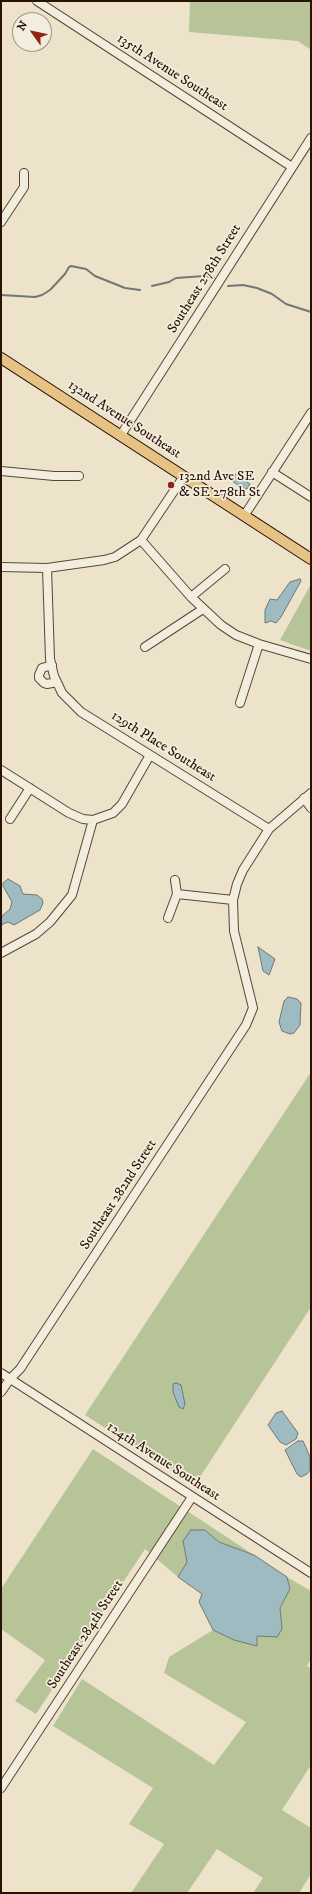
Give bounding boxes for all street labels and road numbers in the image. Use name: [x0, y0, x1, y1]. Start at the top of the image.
street label: 135th Avenue Southeast: [113, 31, 231, 115]
street label: Southeast 278th Street: [165, 221, 245, 337]
street label: 132nd Avenue Southeast: [64, 377, 184, 463]
street label: 129th Place Southeast: [107, 708, 219, 786]
street label: Southeast 282nd Street: [77, 1137, 161, 1253]
street label: 124th Avenue Southeast: [103, 1419, 223, 1505]
street label: Southeast 284th Street: [45, 1577, 127, 1693]

